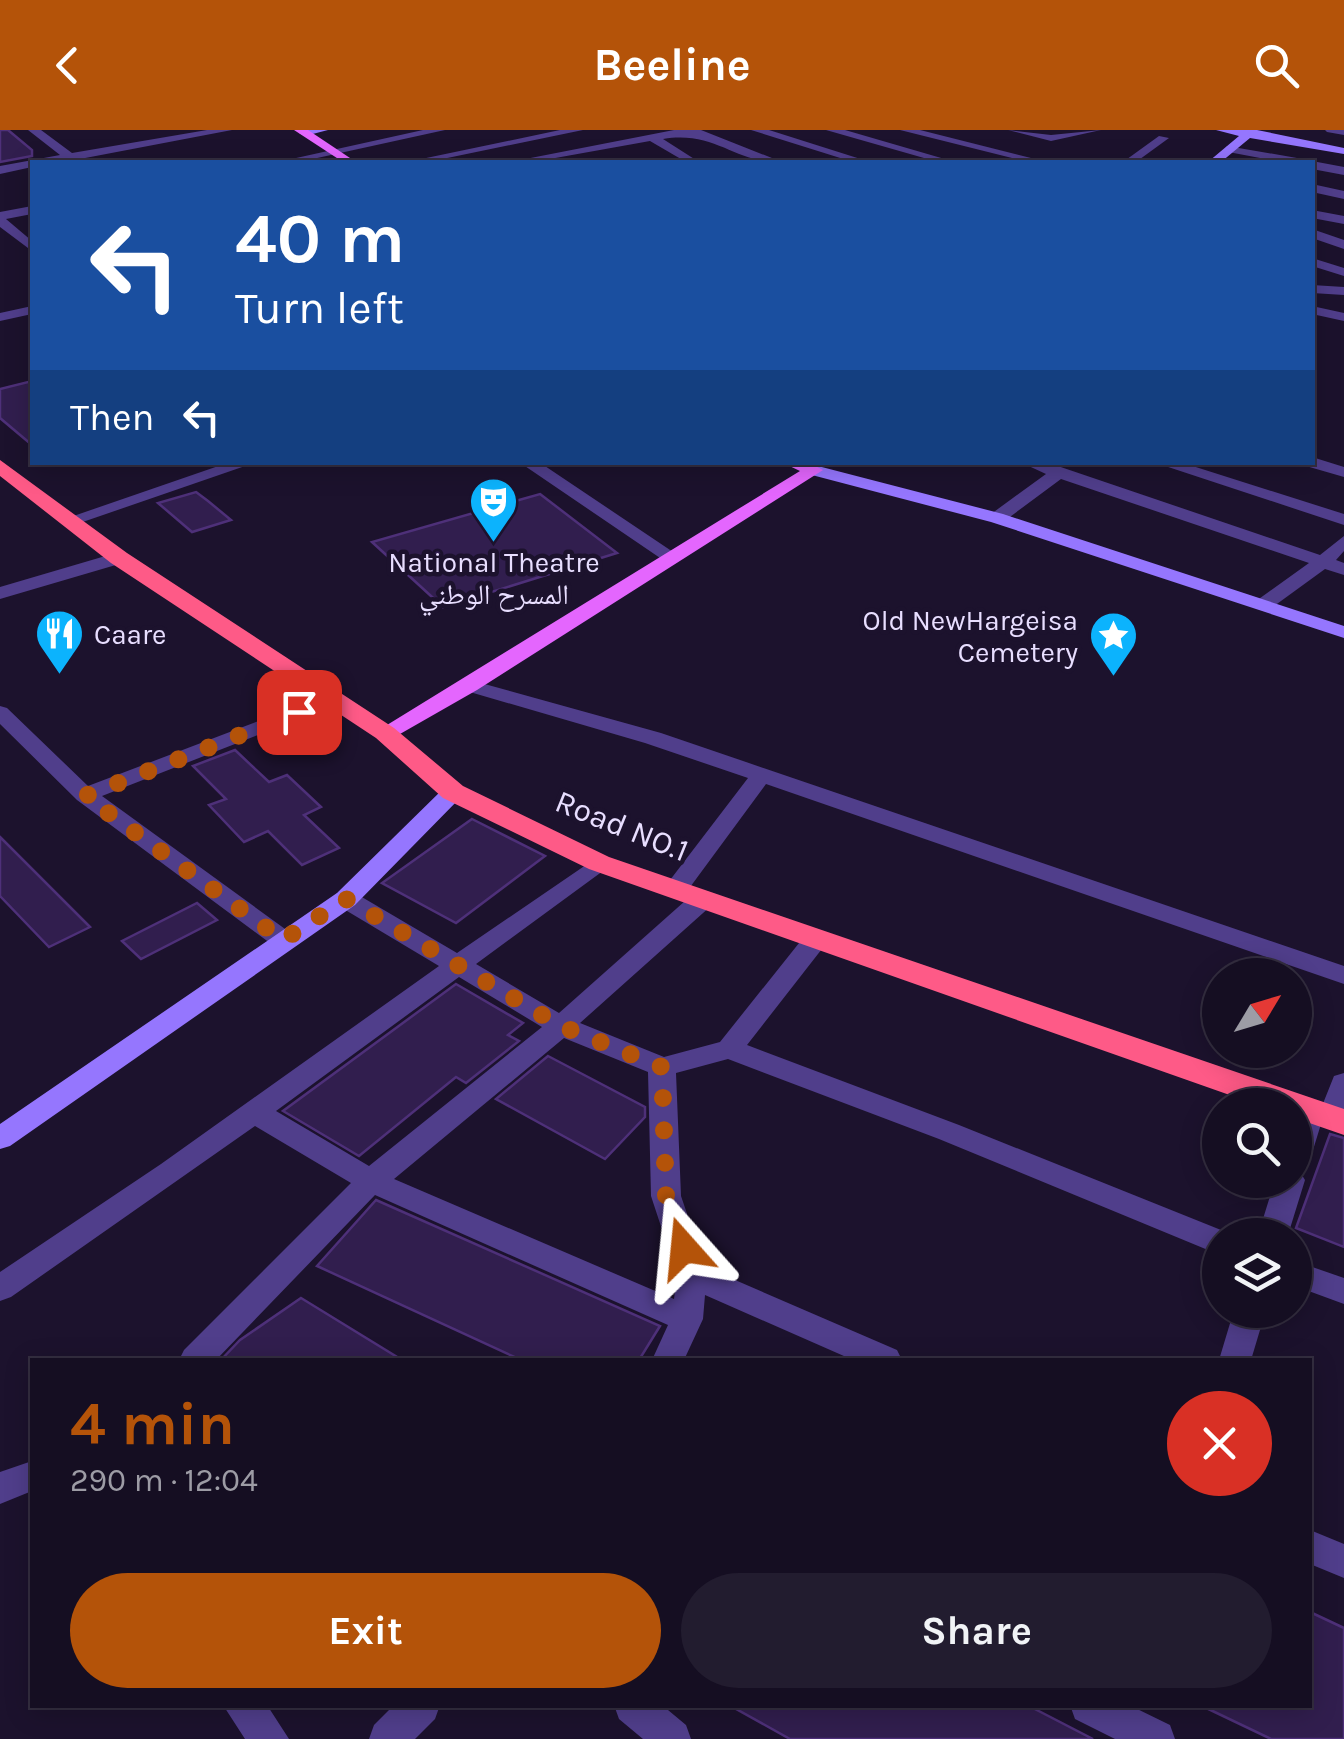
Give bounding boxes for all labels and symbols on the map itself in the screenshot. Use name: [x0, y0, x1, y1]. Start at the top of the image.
theatre icon: National Theatre المسرح الوطني: [468, 476, 520, 544]
place label: National Theatre المسرح الوطني: [388, 546, 600, 617]
place label: Old NewHargeisa Cemetery: [863, 604, 1078, 669]
restaurant icon: Caare: [33, 608, 85, 676]
place icon: Old NewHargeisa Cemetery: [1087, 610, 1139, 678]
place label: Caare: [94, 618, 167, 651]
pin: [257, 670, 342, 755]
street label: Road NO.1: [550, 783, 694, 869]
north arrow: [1202, 958, 1312, 1068]
position arrow: [632, 1196, 736, 1300]

